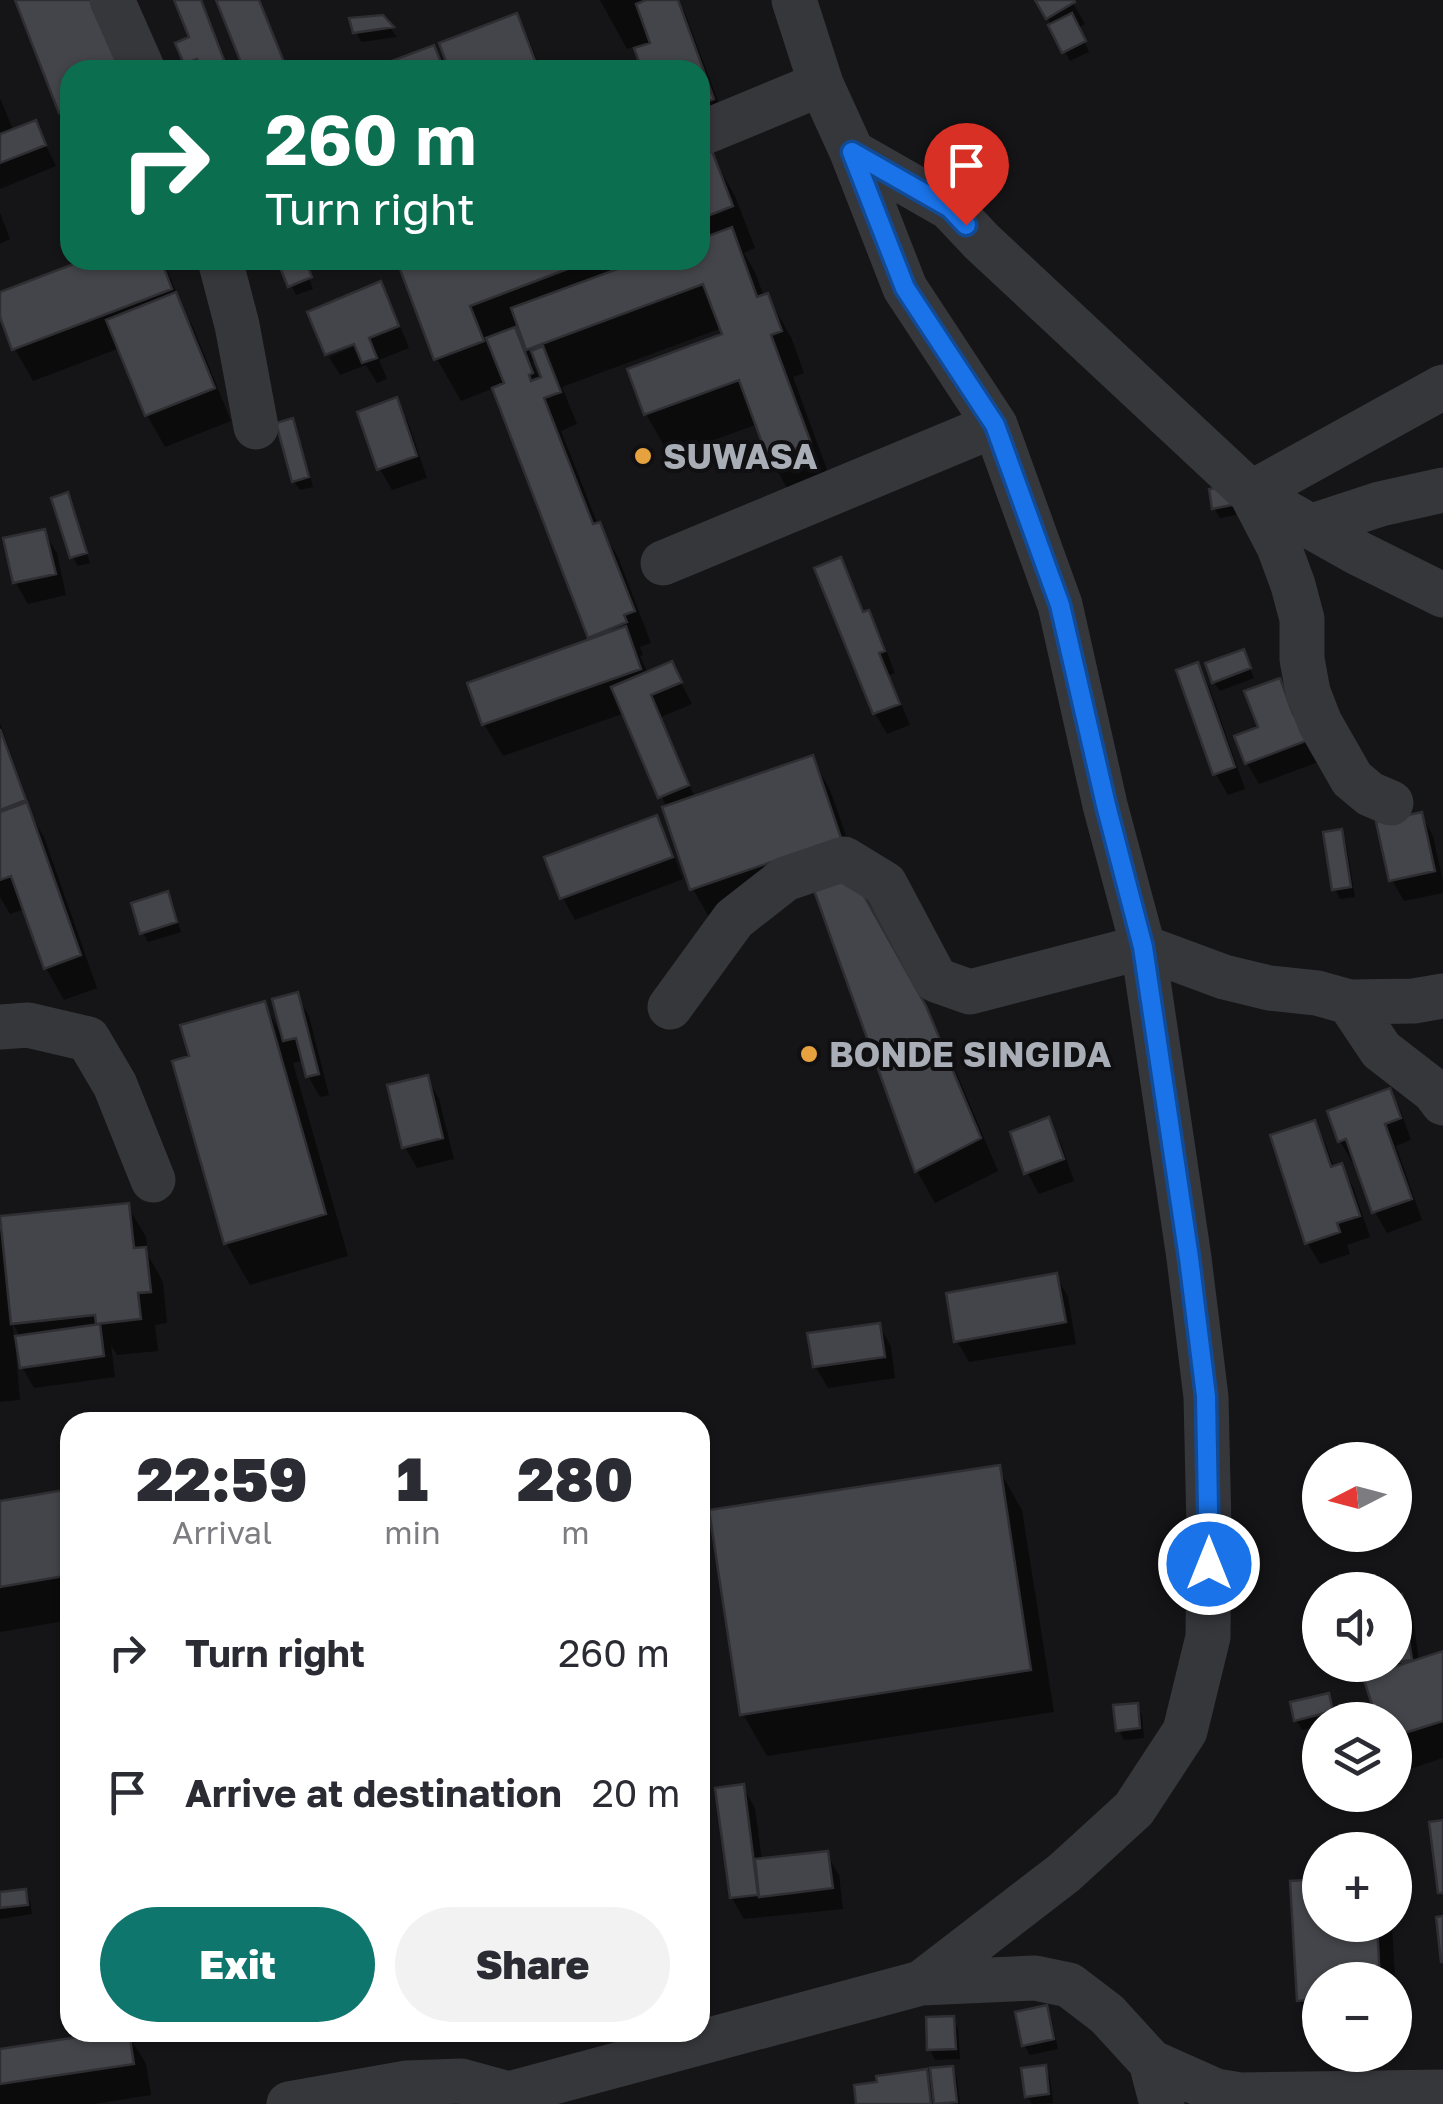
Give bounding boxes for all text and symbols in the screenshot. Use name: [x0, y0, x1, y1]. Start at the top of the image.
text: 260 m: [265, 96, 476, 180]
icon: right: [100, 100, 230, 230]
pin: [924, 123, 1009, 226]
icon: arrive: [939, 138, 994, 193]
text: Turn right: [265, 181, 475, 235]
place label: SUWASA: [663, 435, 818, 477]
marker: SUWASA: [632, 445, 654, 467]
place label: BONDE SINGIDA: [829, 1033, 1112, 1075]
marker: BONDE SINGIDA: [798, 1043, 820, 1065]
text: 22:59: [137, 1442, 308, 1514]
text: 1: [397, 1442, 428, 1514]
text: 280: [517, 1442, 633, 1514]
north arrow: [1302, 1442, 1412, 1552]
map controls: [1302, 1442, 1412, 2072]
position arrow: [1157, 1512, 1261, 1616]
text: Arrival: [172, 1513, 272, 1551]
text: min: [384, 1513, 441, 1551]
text: m: [561, 1513, 590, 1551]
button: sound: [1302, 1572, 1412, 1682]
icon: right: [100, 1625, 155, 1680]
text: Turn right: [185, 1630, 365, 1675]
text: 260 m: [558, 1630, 670, 1675]
button: layers: [1302, 1702, 1412, 1812]
icon: arrive: [100, 1765, 155, 1820]
text: Arrive at destination: [185, 1770, 562, 1815]
text: 20 m: [592, 1770, 680, 1815]
button: +: [1302, 1832, 1412, 1942]
button: Exit: [100, 1907, 375, 2022]
button: Share: [395, 1907, 670, 2022]
button: −: [1302, 1962, 1412, 2072]

